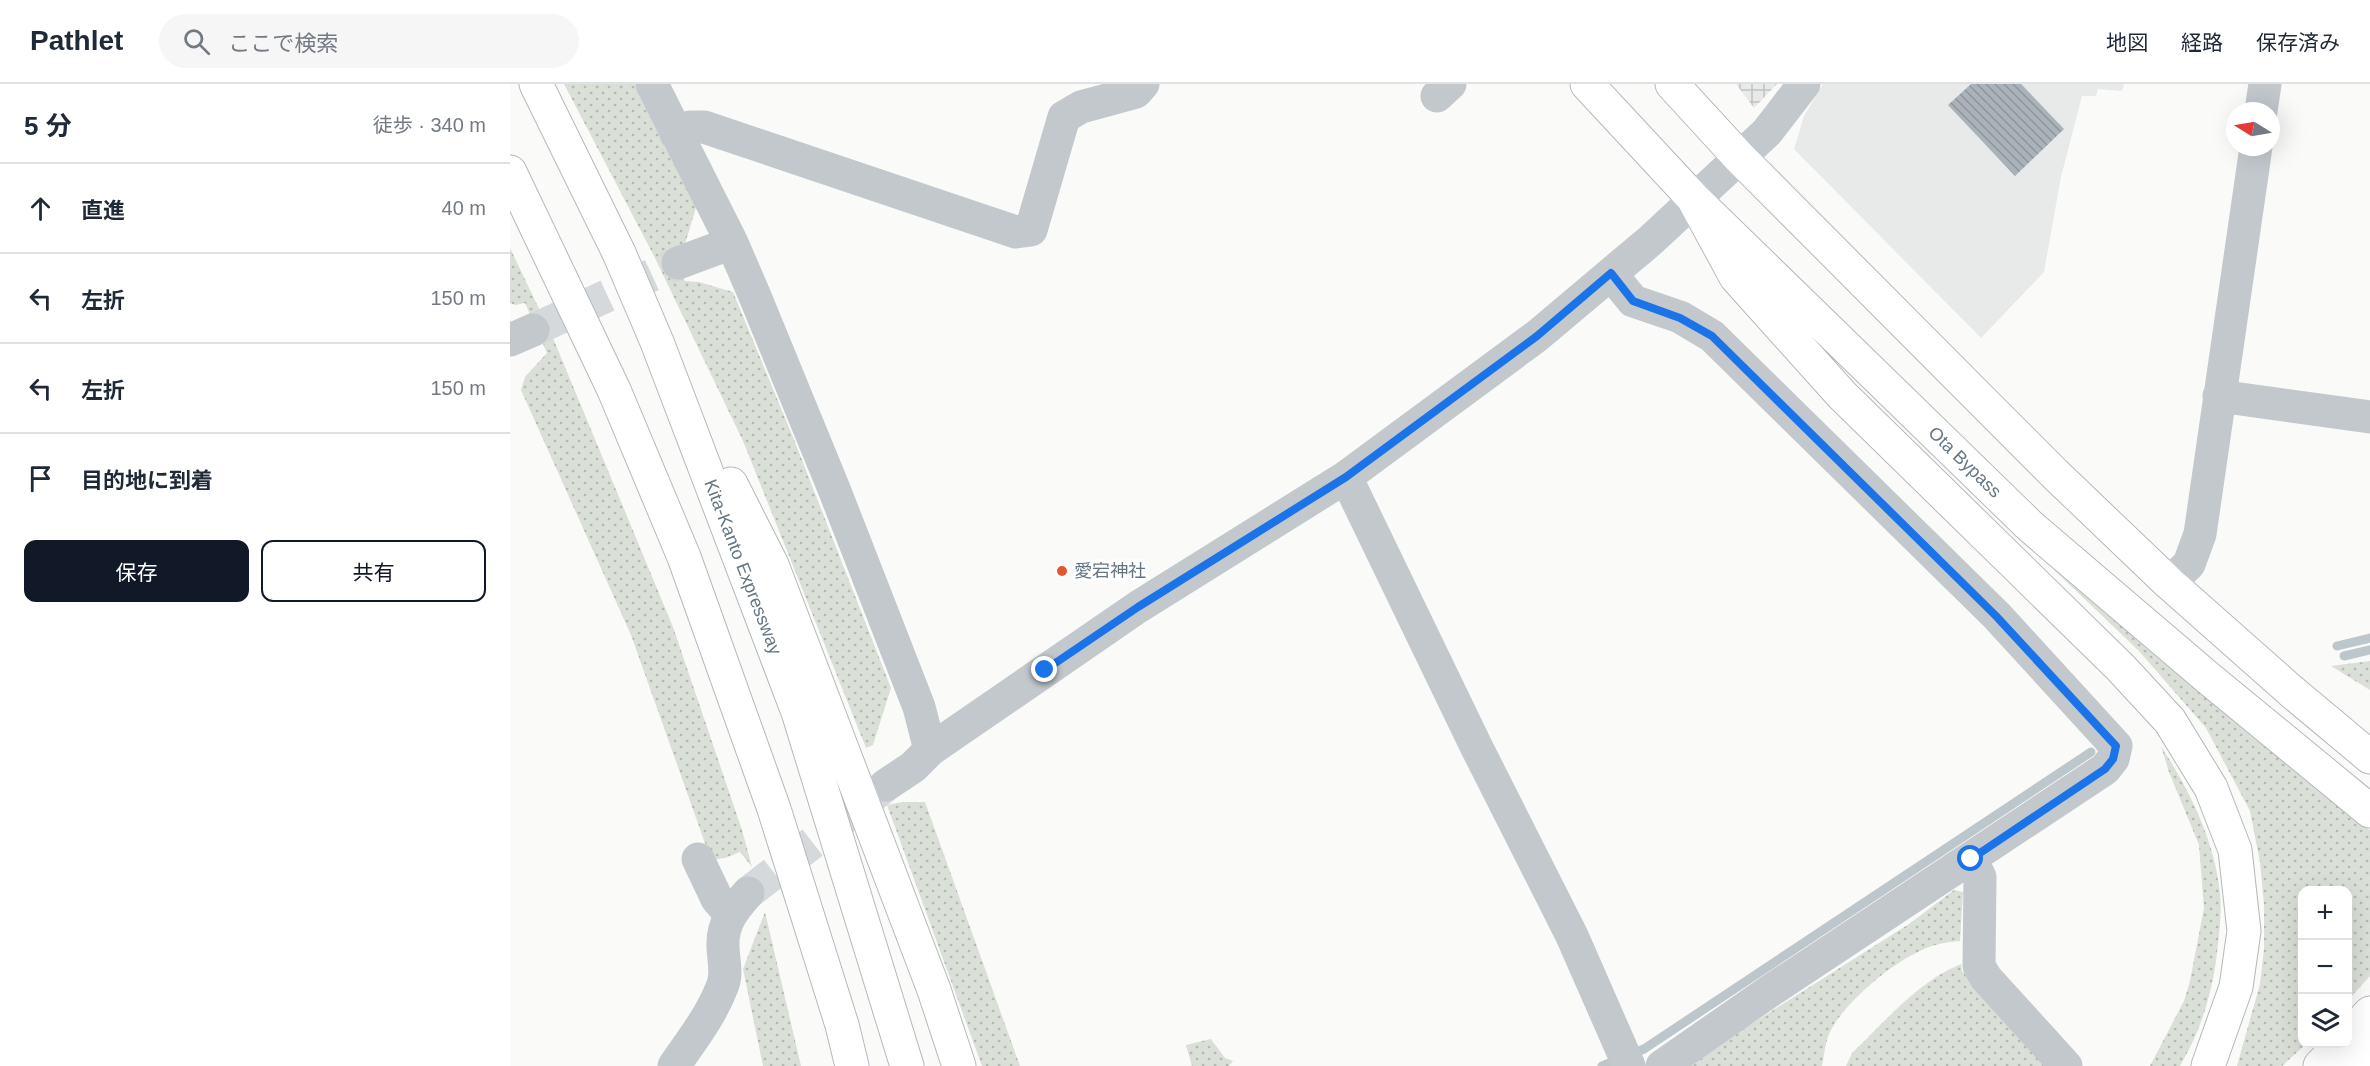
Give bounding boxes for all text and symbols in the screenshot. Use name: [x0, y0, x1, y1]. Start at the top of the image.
search box: [159, 14, 579, 68]
text: Pathlet: [30, 25, 123, 56]
icon: search: [180, 25, 213, 58]
text: ここで検索: [228, 31, 338, 56]
text: 地図: [2106, 31, 2148, 54]
text: 経路: [2181, 31, 2223, 54]
text: 保存済み: [2256, 31, 2340, 54]
north arrow: [2226, 102, 2280, 156]
text: 5 分: [24, 111, 72, 141]
text: 徒歩 · 340 m: [373, 114, 486, 136]
icon: ahead: [24, 192, 57, 225]
text: 40 m: [442, 197, 486, 219]
text: 直進: [81, 198, 125, 223]
icon: left: [24, 282, 57, 315]
text: 150 m: [430, 287, 486, 309]
text: 左折: [81, 288, 125, 313]
icon: left: [24, 372, 57, 405]
text: 150 m: [430, 377, 486, 399]
text: 左折: [81, 378, 125, 403]
street label: Ota Bypass: [1925, 422, 2005, 502]
icon: arrive: [24, 462, 57, 495]
text: 目的地に到着: [81, 468, 213, 493]
street label: Kita-Kanto Expressway: [700, 477, 786, 657]
button: 保存: [24, 540, 249, 602]
button: 共有: [261, 540, 486, 602]
place label: 愛宕神社: [1074, 561, 1146, 581]
marker: 愛宕神社: [1055, 564, 1069, 578]
route end: [1031, 656, 1057, 682]
route start: [1957, 845, 1983, 871]
map controls: [2298, 886, 2352, 1048]
button: +: [2298, 886, 2352, 940]
button: −: [2298, 940, 2352, 994]
button: layers: [2298, 994, 2352, 1048]

